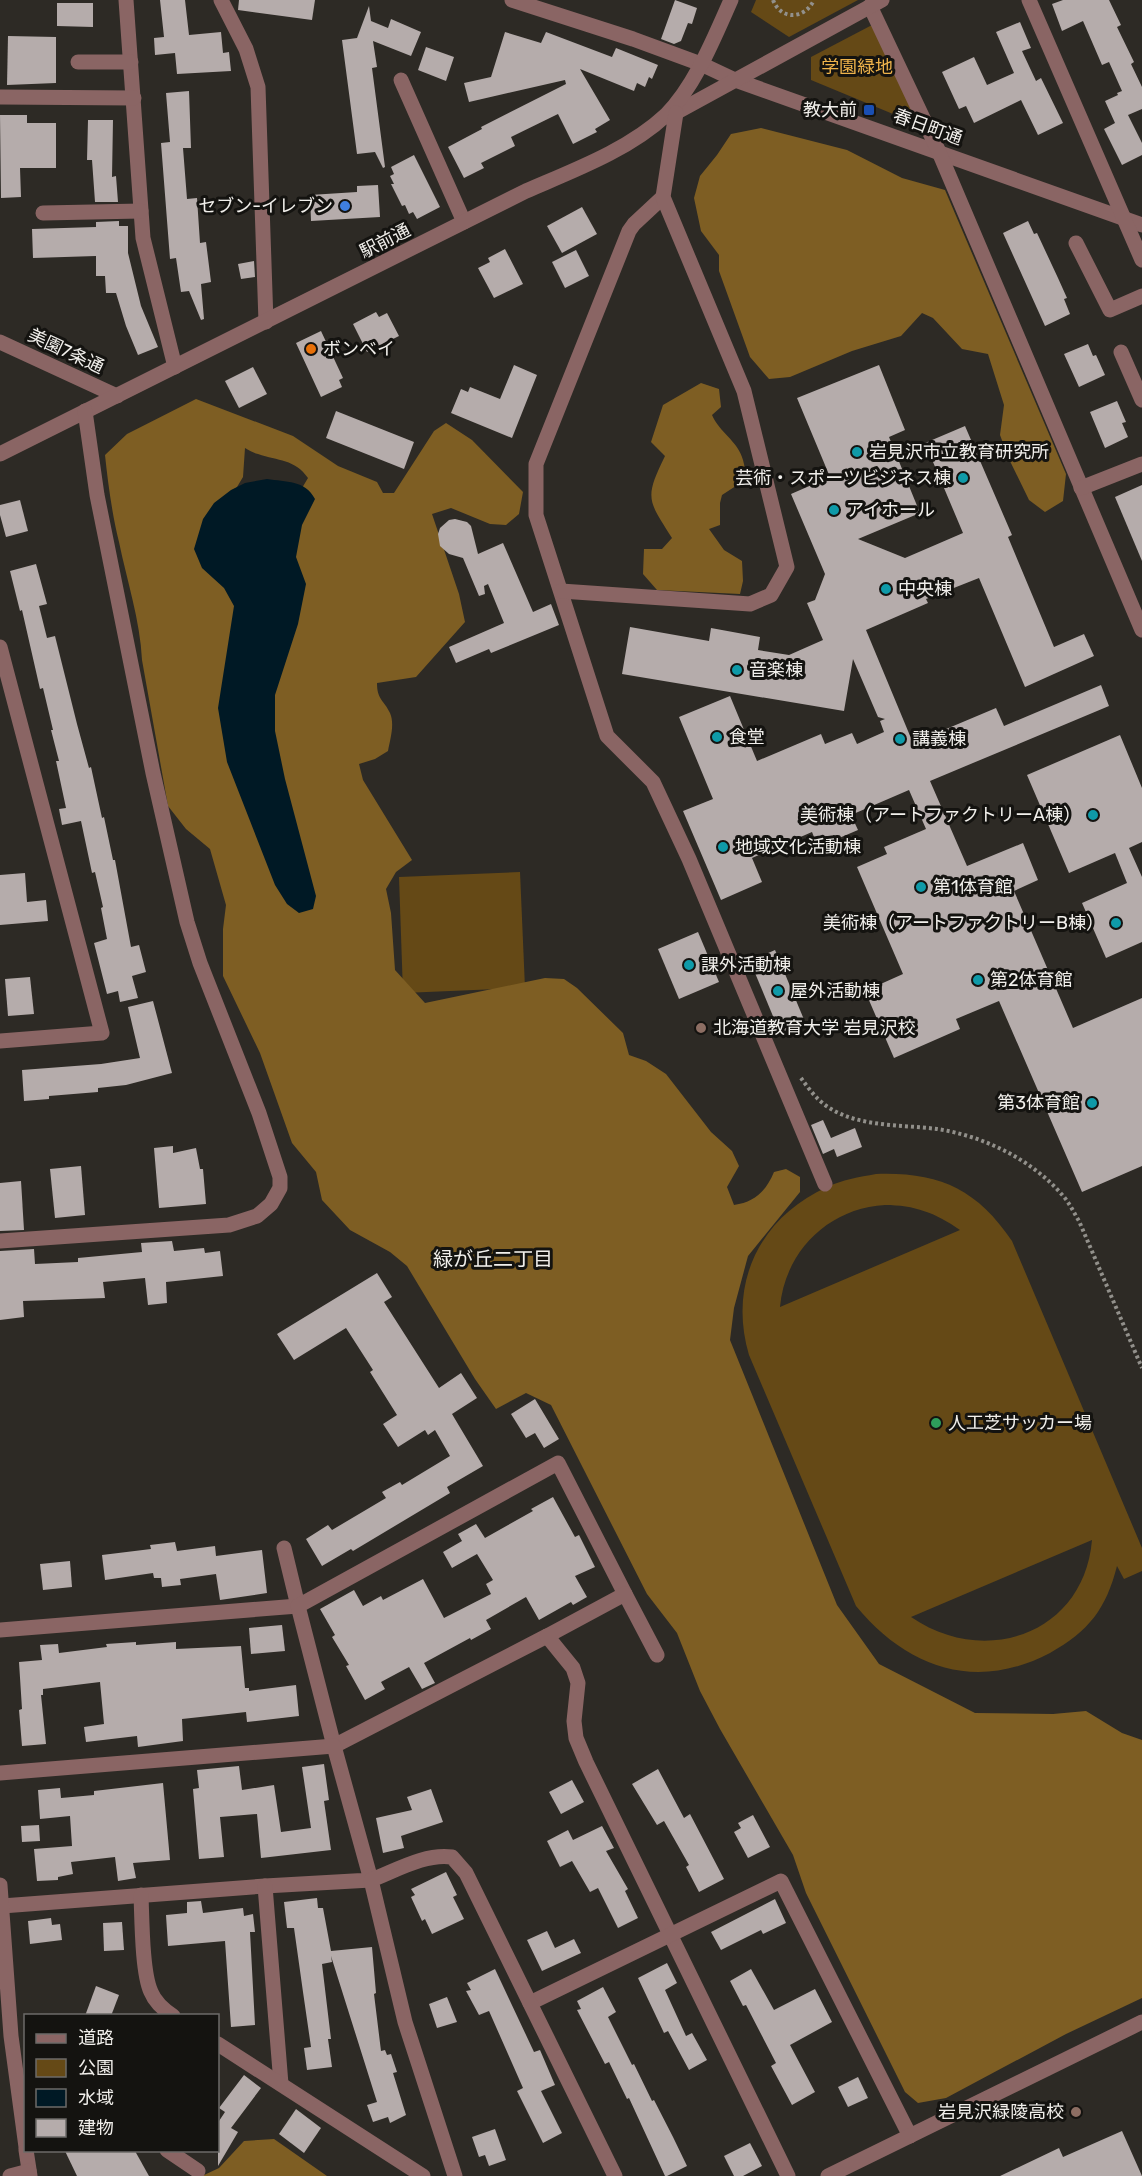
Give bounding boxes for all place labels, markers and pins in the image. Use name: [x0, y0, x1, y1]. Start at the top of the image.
place label: 教大前: [803, 99, 857, 121]
marker: 教大前: [862, 103, 876, 117]
place label: セブン-イレブン: [198, 195, 333, 217]
marker: セブン-イレブン: [338, 199, 352, 213]
place label: ボンベイ: [323, 338, 395, 360]
marker: ボンベイ: [304, 342, 318, 356]
place label: 岩見沢市立教育研究所: [869, 441, 1049, 463]
marker: 岩見沢市立教育研究所: [850, 445, 864, 459]
place label: 芸術・スポーツビジネス棟: [735, 467, 951, 489]
marker: 芸術・スポーツビジネス棟: [956, 471, 970, 485]
place label: アイホール: [846, 499, 935, 521]
marker: アイホール: [827, 503, 841, 517]
place label: 中央棟: [898, 578, 952, 600]
marker: 中央棟: [879, 582, 893, 596]
place label: 音楽棟: [749, 659, 803, 681]
marker: 音楽棟: [730, 663, 744, 677]
place label: 食堂: [729, 726, 765, 748]
place label: 講義棟: [912, 728, 966, 750]
marker: 食堂: [710, 730, 724, 744]
marker: 講義棟: [893, 732, 907, 746]
place label: 美術棟（アートファクトリーA棟）: [800, 804, 1081, 826]
marker: 美術棟（アートファクトリーA棟）: [1086, 808, 1100, 822]
place label: 地域文化活動棟: [735, 836, 861, 858]
marker: 地域文化活動棟: [716, 840, 730, 854]
place label: 第1体育館: [933, 876, 1013, 898]
marker: 第1体育館: [914, 880, 928, 894]
place label: 美術棟（アートファクトリーB棟）: [823, 912, 1104, 934]
marker: 美術棟（アートファクトリーB棟）: [1109, 916, 1123, 930]
place label: 課外活動棟: [701, 954, 791, 976]
marker: 課外活動棟: [682, 958, 696, 972]
place label: 第2体育館: [990, 969, 1073, 991]
marker: 第2体育館: [971, 973, 985, 987]
place label: 屋外活動棟: [790, 980, 880, 1002]
marker: 屋外活動棟: [771, 984, 785, 998]
place label: 北海道教育大学 岩見沢校: [713, 1017, 915, 1039]
marker: 北海道教育大学 岩見沢校: [694, 1021, 708, 1035]
place label: 第3体育館: [997, 1092, 1080, 1114]
marker: 第3体育館: [1085, 1096, 1099, 1110]
place label: 人工芝サッカー場: [948, 1412, 1092, 1434]
marker: 人工芝サッカー場: [929, 1416, 943, 1430]
place label: 岩見沢緑陵高校: [938, 2101, 1064, 2123]
marker: 岩見沢緑陵高校: [1069, 2105, 1083, 2119]

